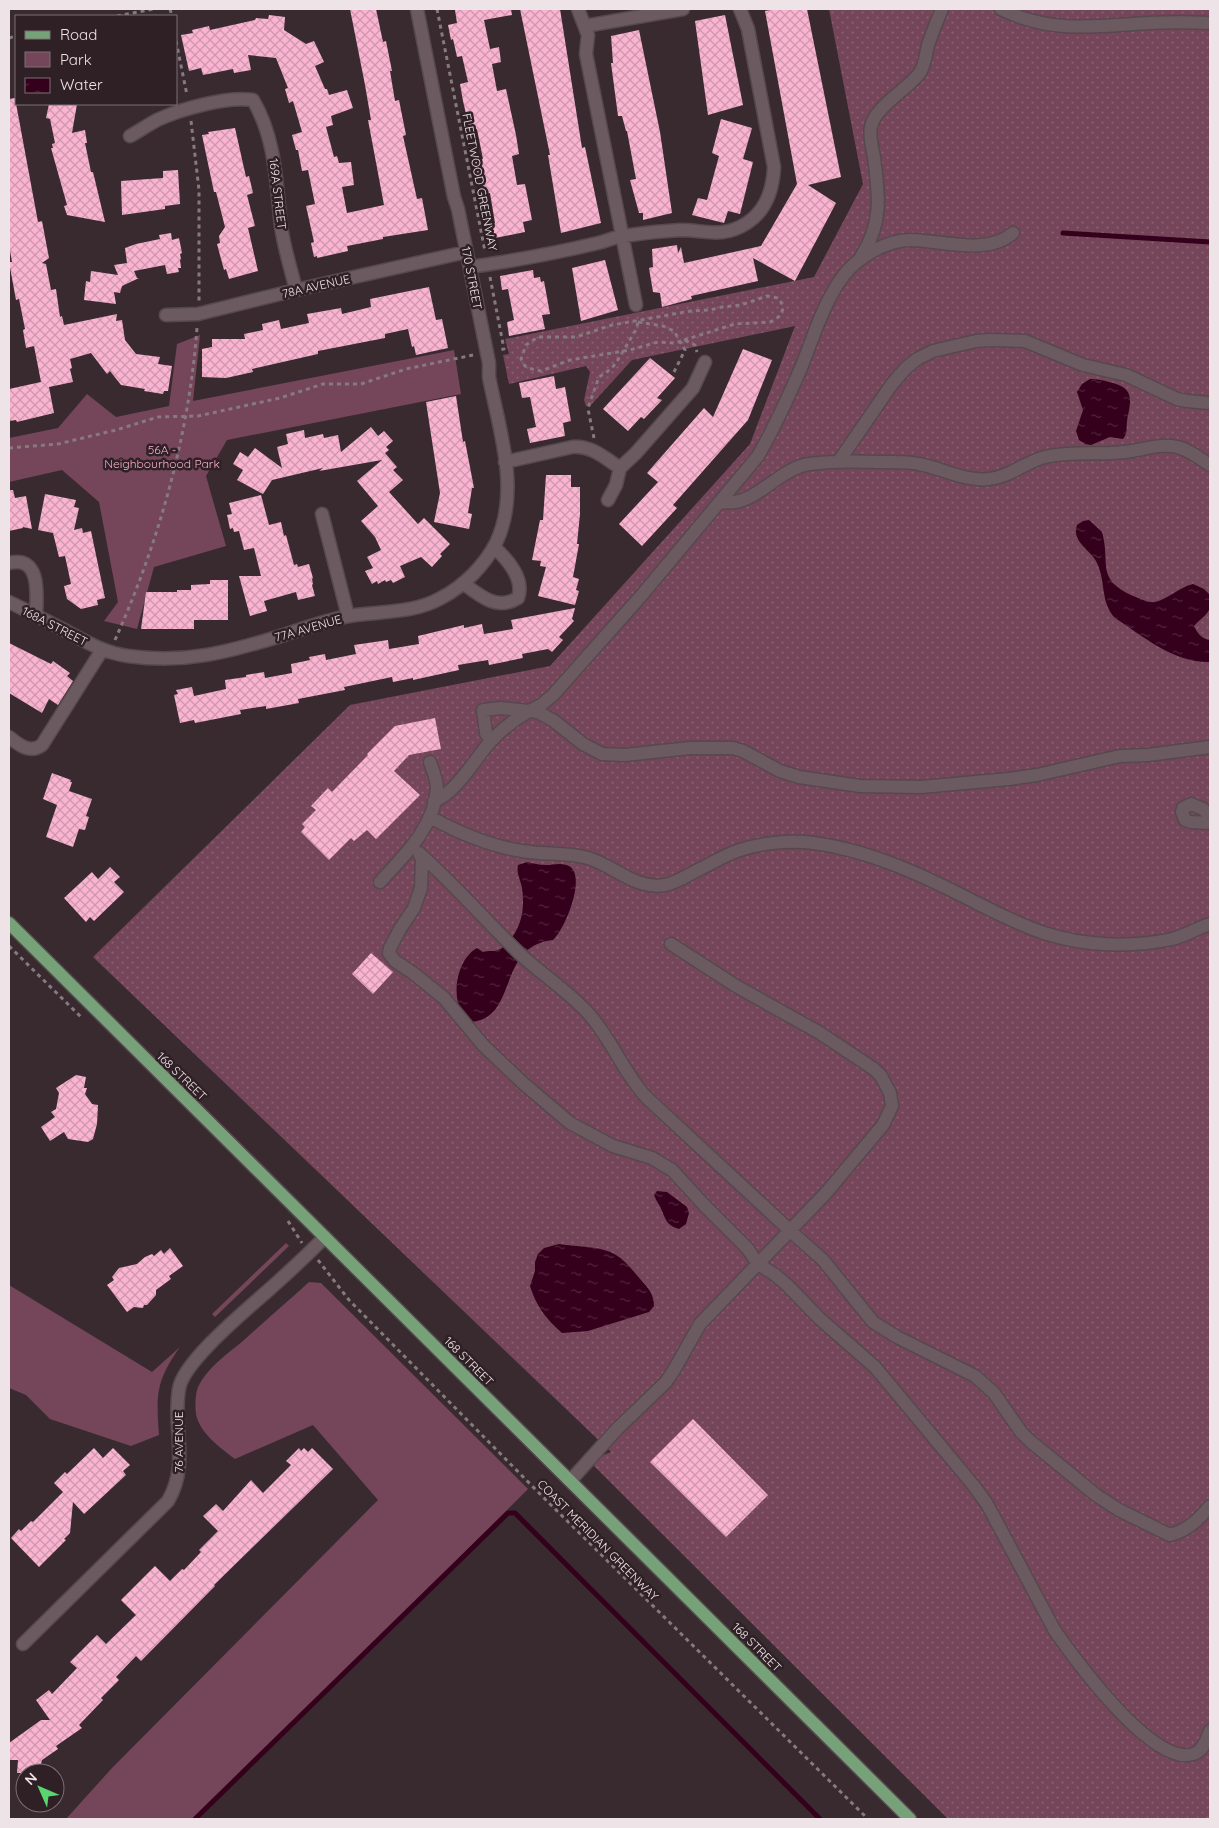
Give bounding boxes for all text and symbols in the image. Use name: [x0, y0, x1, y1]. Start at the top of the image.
legend: [15, 15, 178, 105]
text: Road: [60, 25, 97, 44]
text: Park: [60, 50, 92, 69]
text: Water: [60, 75, 103, 94]
street label: FLEETWOOD GREENWAY: [459, 112, 501, 252]
street label: 169A STREET: [266, 158, 290, 230]
street label: 170 STREET: [459, 245, 485, 311]
street label: 78A AVENUE: [281, 271, 352, 301]
park label: 56A - Neighbourhood Park: [104, 442, 220, 471]
street label: 168A STREET: [20, 603, 90, 649]
street label: 77A AVENUE: [273, 611, 343, 645]
street label: 168 STREET: [154, 1049, 210, 1103]
street label: 168 STREET: [441, 1333, 497, 1389]
street label: 76 AVENUE: [171, 1411, 186, 1473]
street label: COAST MERIDIAN GREENWAY: [534, 1476, 662, 1604]
street label: 168 STREET: [729, 1619, 785, 1675]
north arrow: [15, 1763, 65, 1813]
text: N: [21, 1769, 41, 1789]

